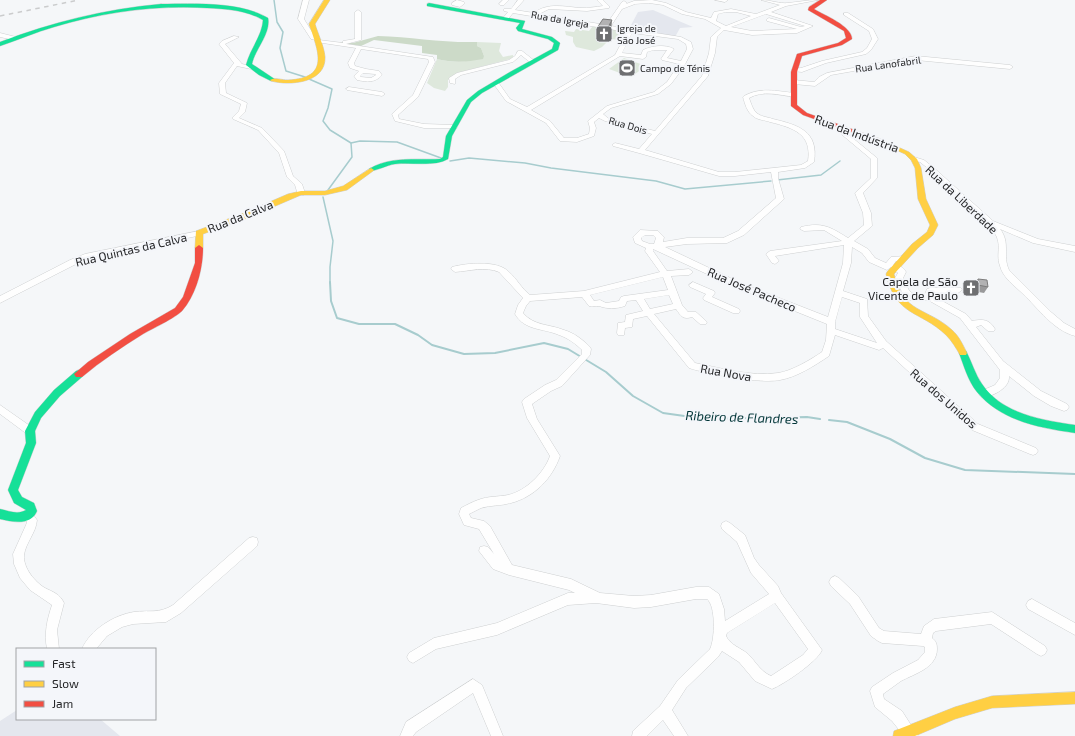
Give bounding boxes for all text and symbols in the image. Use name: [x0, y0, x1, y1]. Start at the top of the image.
street label: Rua da Igreja: [530, 8, 590, 30]
place label: Igreja de São José: [617, 22, 656, 46]
church icon: Igreja de São José: [594, 24, 614, 44]
street label: Rua Lanofabril: [854, 53, 922, 75]
sports icon: Campo de Ténis: [617, 58, 637, 78]
place label: Campo de Ténis: [640, 62, 710, 74]
street label: Rua da Indústria: [813, 111, 901, 155]
street label: Rua Dois: [607, 114, 649, 136]
street label: Rua da Liberdade: [923, 162, 1001, 236]
street label: Rua da Calva: [205, 197, 275, 235]
street label: Rua Quintas da Calva: [74, 229, 188, 270]
street label: Rua José Pacheco: [706, 264, 799, 314]
place label: Capela de São Vicente de Paulo: [868, 274, 958, 302]
church icon: Capela de São Vicente de Paulo: [961, 278, 981, 298]
street label: Rua Nova: [699, 361, 753, 383]
street label: Rua dos Unidos: [908, 365, 980, 431]
water label: Ribeiro de Flandres: [685, 407, 799, 427]
legend: [16, 648, 156, 720]
text: Fast: [52, 656, 76, 670]
text: Slow: [52, 676, 79, 690]
text: Jam: [52, 696, 73, 710]

